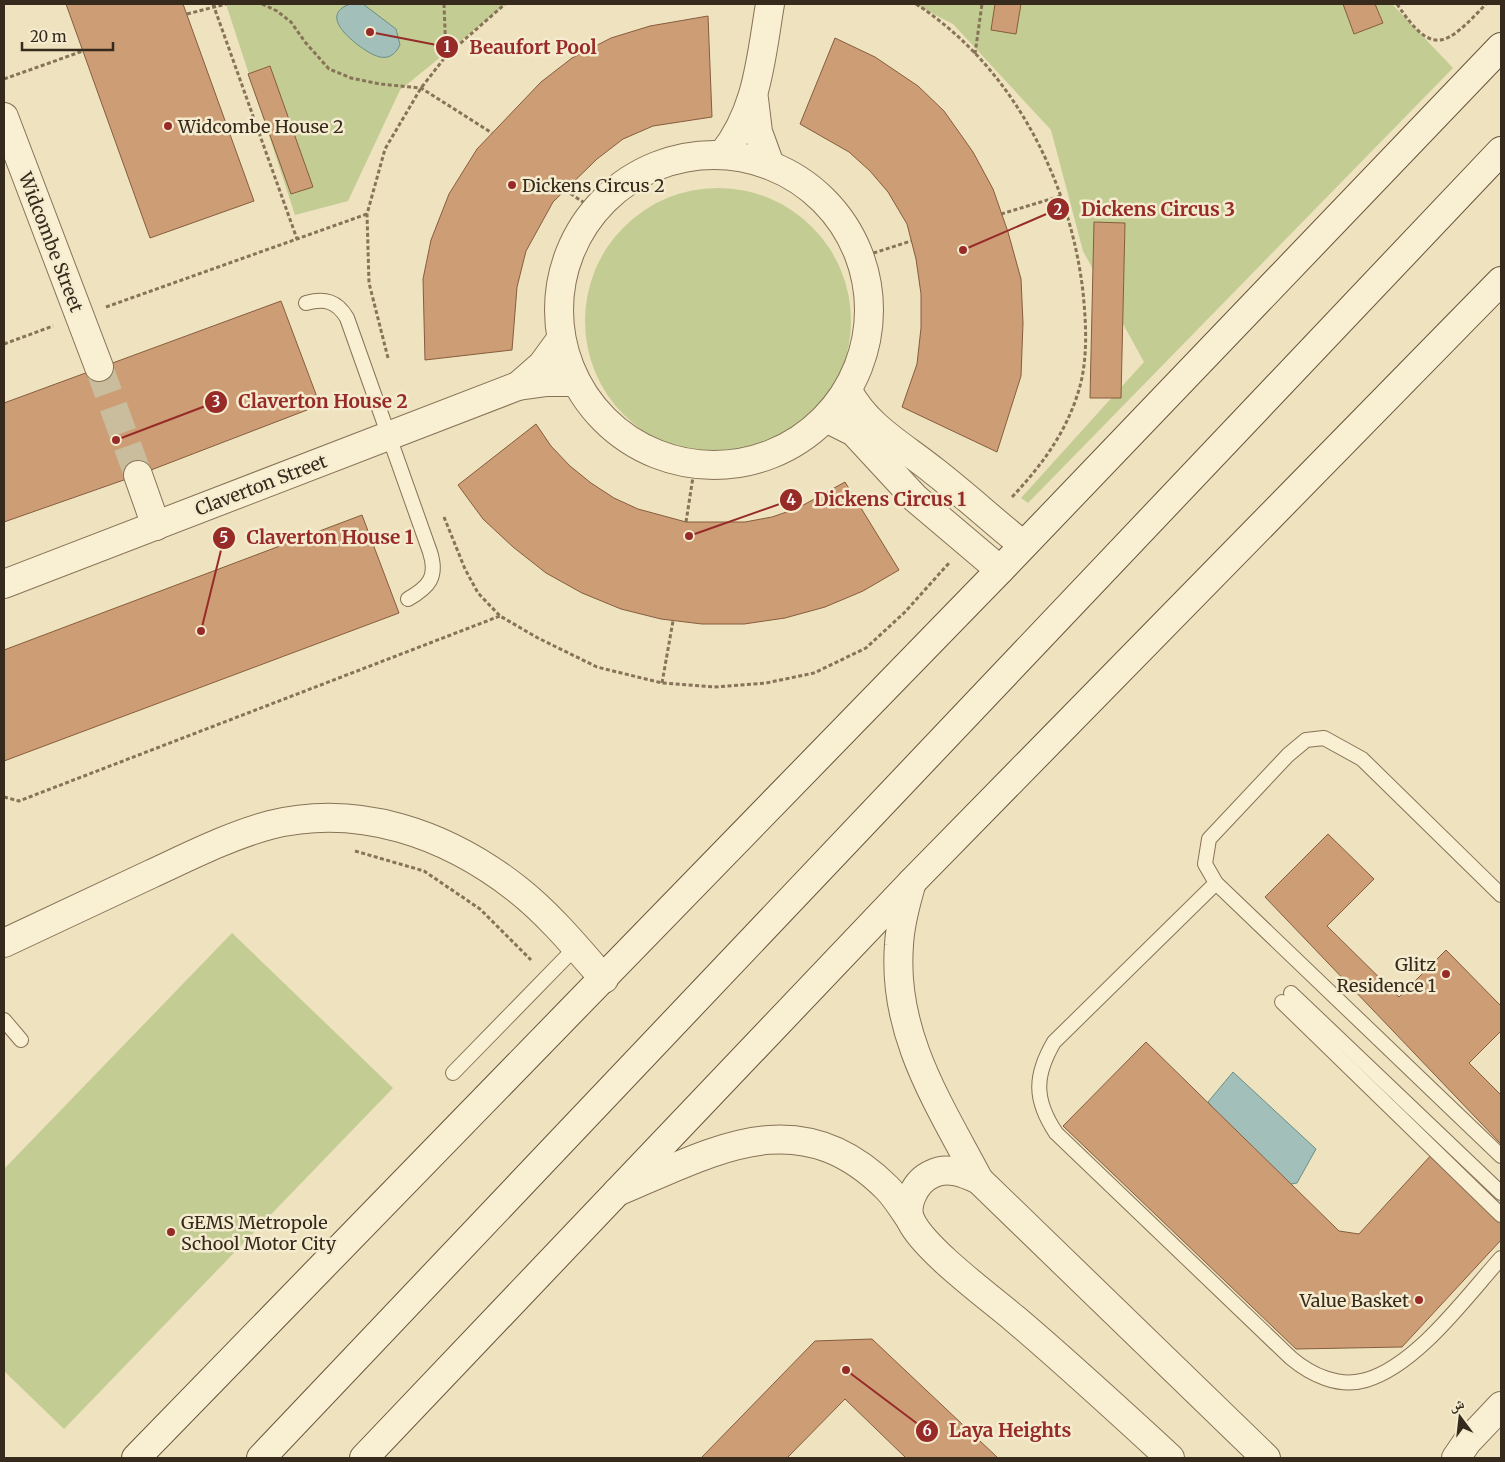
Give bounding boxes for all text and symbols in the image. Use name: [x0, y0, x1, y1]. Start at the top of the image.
scale bar: [22, 20, 114, 52]
text: 20 m: [30, 27, 67, 46]
callout: Beaufort Pool: [434, 30, 607, 64]
text: Beaufort Pool: [469, 35, 597, 59]
text: 1: [444, 37, 451, 56]
place label: Widcombe House 2: [177, 115, 344, 138]
marker: Widcombe House 2: [162, 120, 174, 132]
street label: Widcombe Street: [13, 168, 88, 315]
place label: Dickens Circus 2: [522, 174, 665, 197]
marker: Dickens Circus 2: [506, 179, 518, 191]
callout: Dickens Circus 3: [1045, 192, 1245, 226]
text: Dickens Circus 3: [1081, 197, 1235, 221]
text: 2: [1054, 200, 1063, 219]
callout: Claverton House 2: [203, 385, 418, 419]
text: Claverton House 2: [238, 389, 408, 413]
text: 3: [212, 392, 220, 411]
street label: Claverton Street: [192, 449, 330, 521]
callout: Dickens Circus 1: [779, 483, 976, 517]
text: Dickens Circus 1: [814, 487, 966, 511]
text: 4: [786, 490, 796, 509]
callout: Claverton House 1: [211, 521, 423, 555]
text: Claverton House 1: [246, 525, 414, 549]
text: 5: [220, 528, 228, 547]
place label: Glitz Residence 1: [1337, 953, 1436, 997]
marker: Glitz Residence 1: [1440, 968, 1452, 980]
place label: GEMS Metropole School Motor City: [181, 1211, 337, 1255]
marker: GEMS Metropole School Motor City: [165, 1226, 177, 1238]
place label: Value Basket: [1299, 1289, 1409, 1312]
marker: Value Basket: [1413, 1294, 1425, 1306]
north arrow: [1435, 1392, 1485, 1442]
text: ش: [1447, 1394, 1466, 1415]
callout: Laya Heights: [914, 1414, 1082, 1448]
text: Laya Heights: [949, 1418, 1071, 1442]
text: 6: [922, 1421, 932, 1440]

